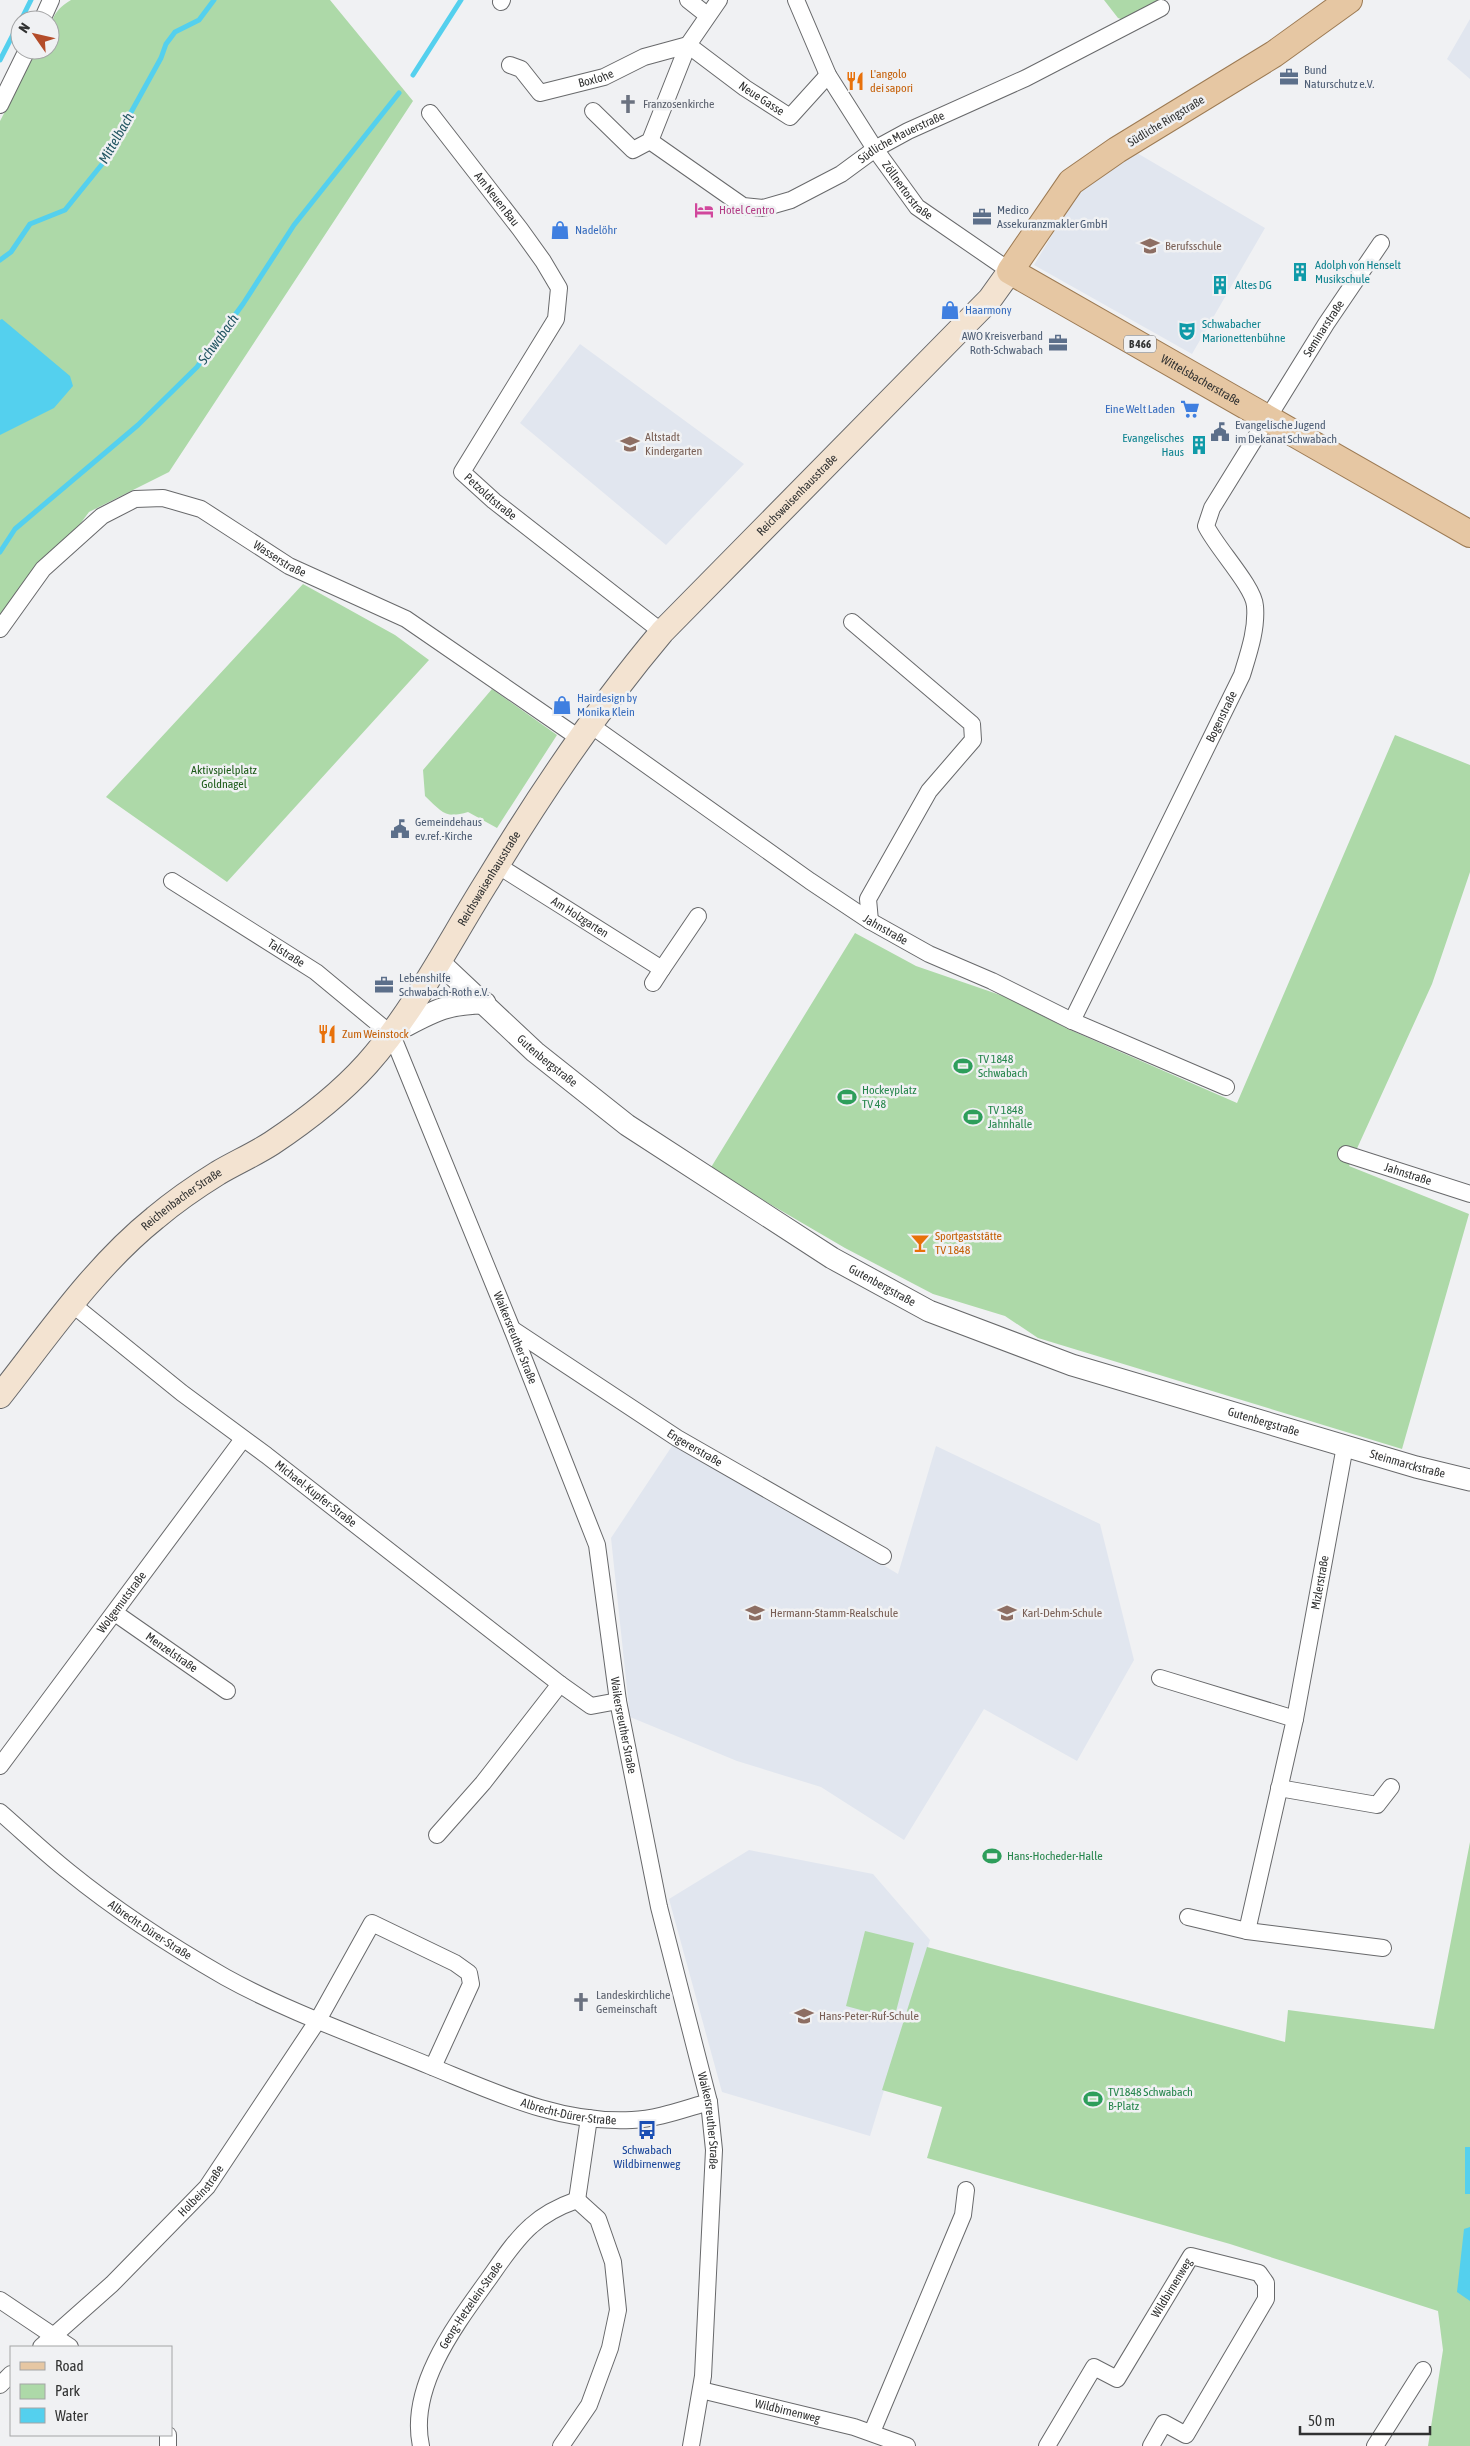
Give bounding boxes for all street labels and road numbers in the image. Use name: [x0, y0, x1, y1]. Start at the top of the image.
street label: Boxlohe: [577, 66, 616, 90]
street label: Neue Gasse: [736, 79, 787, 118]
street label: Südliche Ringstraße: [1125, 93, 1207, 149]
street label: Südliche Mauerstraße: [855, 109, 947, 166]
street label: Zöllnertorstraße: [879, 158, 935, 223]
street label: Am Neuen Bau: [471, 169, 522, 229]
street label: Seminarstraße: [1300, 297, 1347, 359]
road number: B 466: [1124, 336, 1156, 352]
street label: Wittelsbacherstraße: [1158, 352, 1243, 408]
street label: Reichswaisenhausstraße: [754, 451, 840, 539]
street label: Petzoldtstraße: [461, 470, 519, 523]
street label: Wasserstraße: [251, 538, 308, 580]
street label: Bogenstraße: [1203, 689, 1240, 745]
street label: Reichswaisenhausstraße: [455, 828, 523, 929]
street label: Am Holzgarten: [549, 894, 611, 940]
street label: Jahnstraße: [861, 912, 910, 948]
street label: Talstraße: [265, 936, 307, 970]
street label: Gutenbergstraße: [514, 1032, 580, 1090]
street label: Jahnstraße: [1382, 1160, 1433, 1188]
street label: Reichenbacher Straße: [138, 1165, 224, 1233]
street label: Gutenbergstraße: [846, 1262, 918, 1309]
street label: Waikersreuther Straße: [491, 1290, 540, 1386]
street label: Gutenbergstraße: [1226, 1405, 1301, 1439]
street label: Engererstraße: [664, 1426, 725, 1469]
street label: Steinmarckstraße: [1368, 1447, 1447, 1481]
street label: Michael-Kupfer-Straße: [272, 1458, 359, 1530]
street label: Mizlerstraße: [1308, 1554, 1332, 1611]
street label: Wolgemutstraße: [94, 1569, 149, 1636]
street label: Menzelstraße: [143, 1630, 200, 1675]
street label: Waikersreuther Straße: [608, 1676, 639, 1775]
street label: Albrecht-Dürer-Straße: [105, 1897, 194, 1963]
street label: Waikersreuther Straße: [695, 2071, 721, 2170]
street label: Albrecht-Dürer-Straße: [519, 2095, 616, 2127]
street label: Holbeinstraße: [175, 2162, 227, 2219]
street label: Wildbirnenweg: [1148, 2255, 1195, 2320]
street label: Georg-Hetzelein-Straße: [436, 2259, 506, 2351]
street label: Wildbirnenweg: [753, 2396, 823, 2426]

